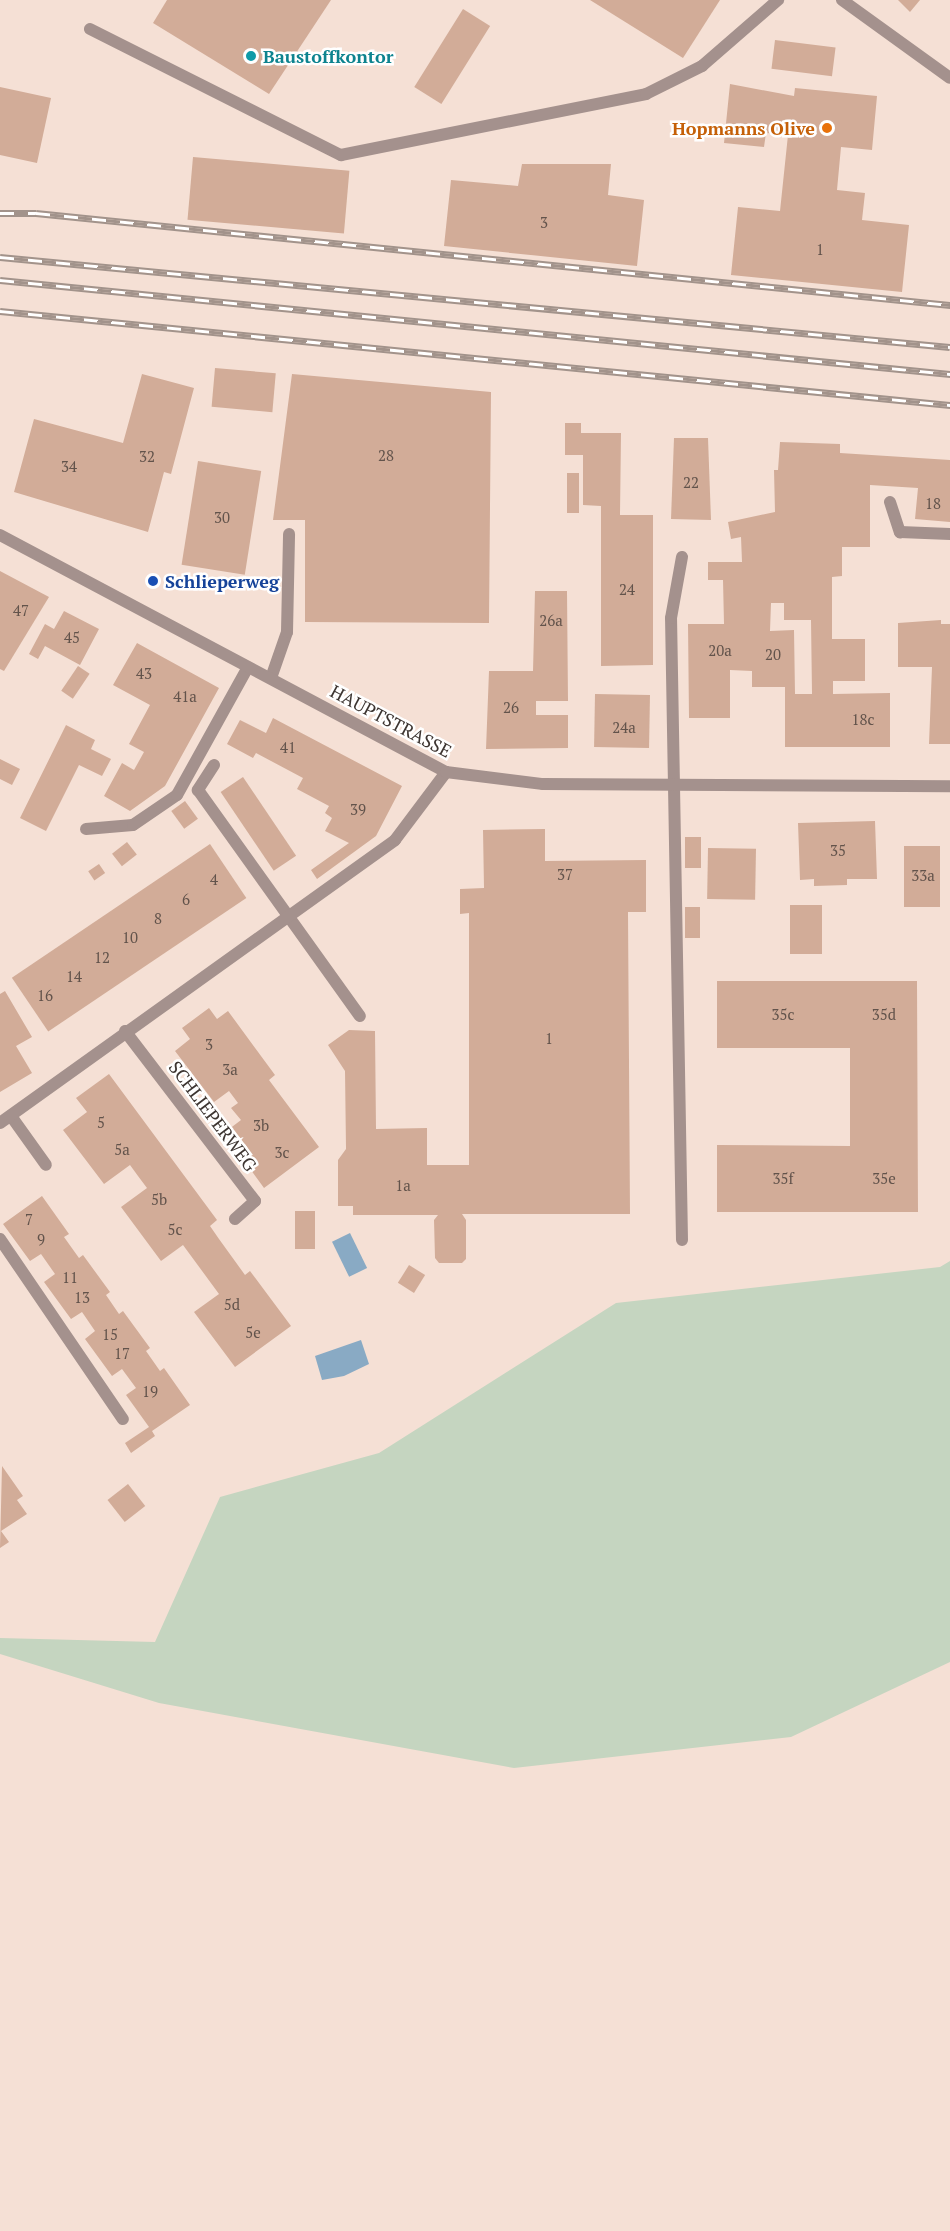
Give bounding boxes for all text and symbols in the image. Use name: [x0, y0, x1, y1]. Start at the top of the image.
place label: Baustoffkontor: [263, 45, 393, 67]
marker: Baustoffkontor: [244, 49, 258, 63]
place label: Hopmanns Olive: [672, 117, 815, 139]
marker: Hopmanns Olive: [820, 121, 834, 135]
house number: 3: [540, 214, 548, 232]
house number: 1: [816, 241, 824, 259]
house number: 28: [378, 447, 394, 465]
house number: 32: [139, 448, 155, 466]
house number: 34: [61, 458, 77, 476]
house number: 22: [683, 474, 699, 492]
house number: 18: [925, 495, 941, 513]
house number: 30: [214, 509, 230, 527]
place label: Schlieperweg: [165, 570, 279, 592]
marker: Schlieperweg: [146, 574, 160, 588]
house number: 24: [619, 581, 635, 599]
house number: 47: [13, 602, 29, 620]
house number: 26a: [539, 612, 563, 630]
house number: 45: [64, 629, 80, 647]
house number: 20a: [708, 642, 732, 660]
house number: 20: [765, 646, 781, 664]
house number: 43: [136, 665, 152, 683]
street label: HAUPTSTRASSE: [327, 680, 455, 762]
house number: 41a: [173, 688, 197, 706]
house number: 26: [503, 699, 519, 717]
house number: 18c: [852, 711, 874, 729]
house number: 24a: [612, 719, 636, 737]
house number: 41: [280, 739, 296, 757]
house number: 39: [350, 801, 366, 819]
house number: 35: [830, 842, 846, 860]
house number: 37: [557, 866, 573, 884]
house number: 33a: [911, 867, 935, 885]
house number: 4: [210, 871, 218, 889]
house number: 6: [182, 891, 190, 909]
house number: 8: [154, 910, 162, 928]
house number: 10: [122, 929, 138, 947]
house number: 12: [94, 949, 110, 967]
house number: 14: [66, 968, 82, 986]
house number: 16: [37, 987, 53, 1005]
house number: 35c: [772, 1006, 794, 1024]
house number: 35d: [872, 1006, 896, 1024]
house number: 1: [545, 1030, 553, 1048]
house number: 3: [205, 1036, 213, 1054]
street label: SCHLIEPERWEG: [165, 1057, 261, 1175]
house number: 3a: [222, 1061, 238, 1079]
house number: 5: [97, 1114, 105, 1132]
house number: 3b: [253, 1117, 269, 1135]
house number: 5a: [114, 1141, 130, 1159]
house number: 3c: [275, 1144, 289, 1162]
house number: 35f: [772, 1170, 794, 1188]
house number: 35e: [872, 1170, 896, 1188]
house number: 1a: [395, 1177, 411, 1195]
house number: 5b: [151, 1191, 167, 1209]
house number: 7: [25, 1211, 33, 1229]
house number: 5c: [168, 1221, 182, 1239]
house number: 9: [37, 1231, 45, 1249]
house number: 11: [62, 1269, 78, 1287]
house number: 13: [74, 1289, 90, 1307]
house number: 5d: [224, 1296, 240, 1314]
house number: 5e: [245, 1324, 261, 1342]
house number: 15: [102, 1326, 118, 1344]
house number: 17: [114, 1345, 130, 1363]
house number: 19: [142, 1383, 158, 1401]

